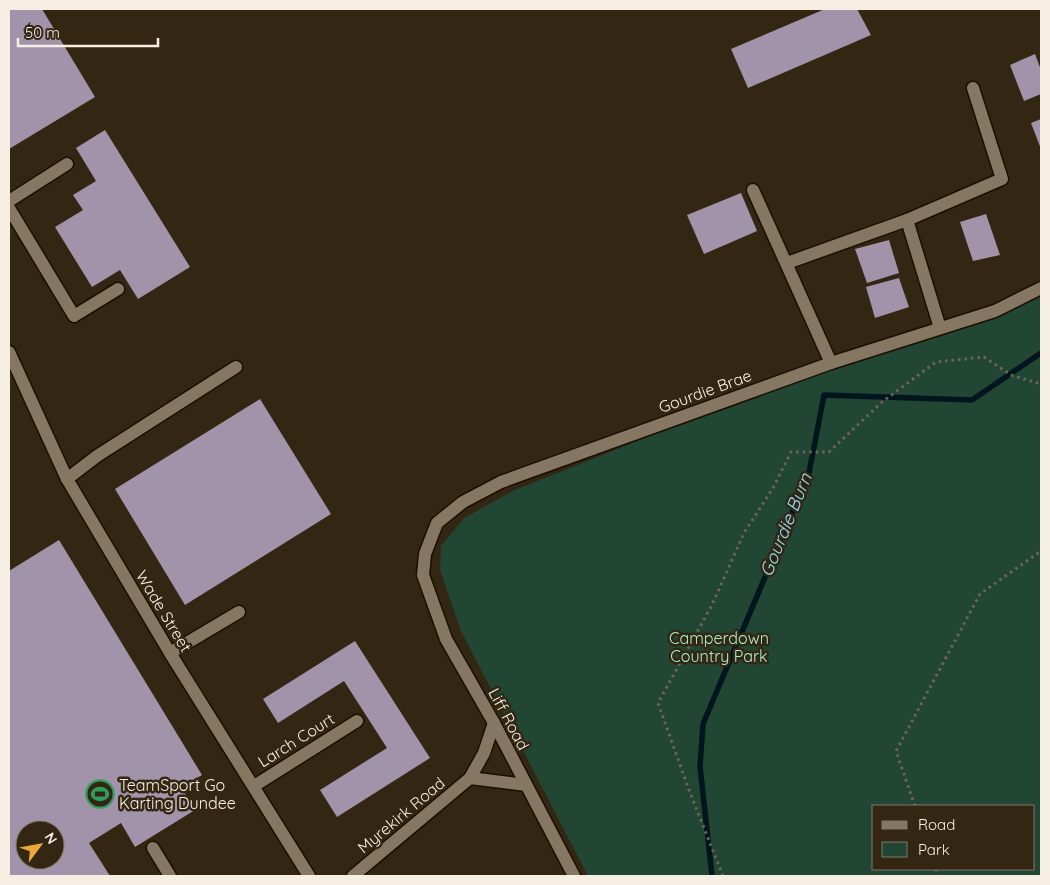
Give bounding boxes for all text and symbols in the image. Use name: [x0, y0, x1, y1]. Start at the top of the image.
scale bar: [18, 15, 158, 47]
text: 50 m: [25, 23, 60, 42]
street label: Gourdie Brae: [656, 365, 754, 417]
water label: Gourdie Burn: [754, 469, 817, 580]
street label: Wade Street: [132, 566, 196, 656]
park label: Camperdown Country Park: [669, 628, 769, 666]
street label: Liff Road: [484, 684, 534, 754]
street label: Larch Court: [254, 709, 338, 771]
street label: Myrekirk Road: [353, 773, 449, 857]
place label: TeamSport Go Karting Dundee: [119, 775, 236, 813]
sports icon: TeamSport Go Karting Dundee: [85, 779, 115, 809]
legend: [872, 805, 1035, 870]
text: Road: [918, 815, 955, 834]
north arrow: [15, 820, 65, 870]
text: N: [41, 829, 61, 847]
text: Park: [918, 840, 950, 859]

